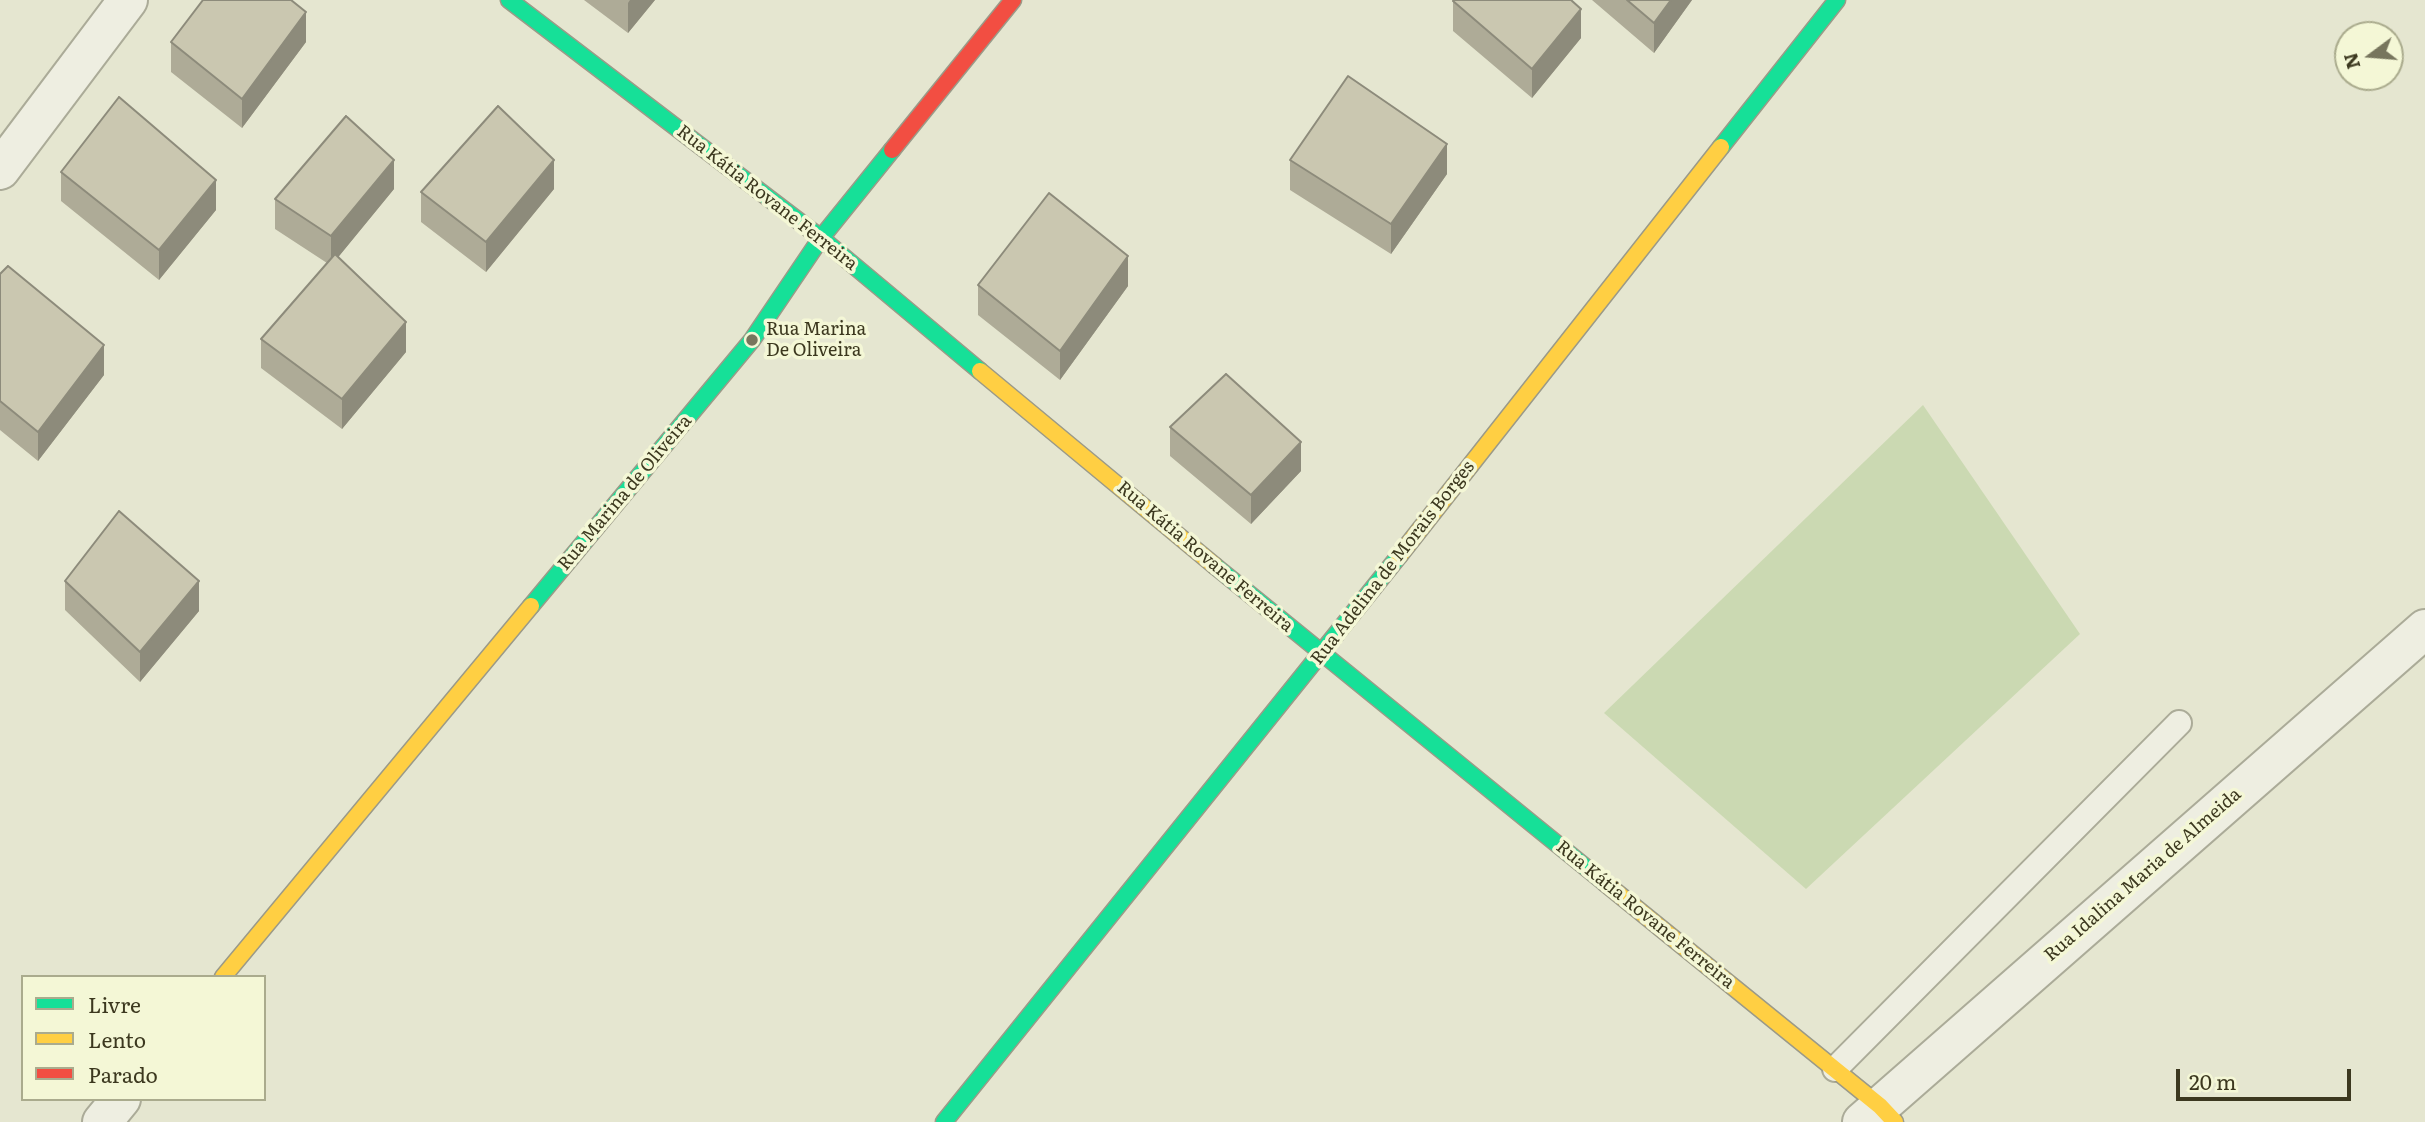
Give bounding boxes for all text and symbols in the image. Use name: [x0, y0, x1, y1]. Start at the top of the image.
north arrow: [2334, 21, 2404, 91]
text: N: [2335, 50, 2366, 73]
street label: Rua Kátia Rovane Ferreira: [672, 121, 862, 275]
place label: Rua Marina De Oliveira: [766, 319, 866, 362]
marker: Rua Marina De Oliveira: [744, 332, 760, 348]
street label: Rua Marina de Oliveira: [554, 411, 696, 575]
street label: Rua Adelina de Morais Borges: [1307, 457, 1479, 669]
street label: Rua Kátia Rovane Ferreira: [1113, 477, 1297, 637]
street label: Rua Idalina Maria de Almeida: [2040, 784, 2246, 966]
street label: Rua Kátia Rovane Ferreira: [1551, 836, 1739, 994]
legend: [21, 975, 266, 1101]
text: Livre: [88, 988, 141, 1019]
text: Lento: [88, 1023, 146, 1054]
scale bar: [2180, 1056, 2355, 1100]
text: Parado: [88, 1058, 158, 1089]
text: 20 m: [2189, 1065, 2236, 1096]

